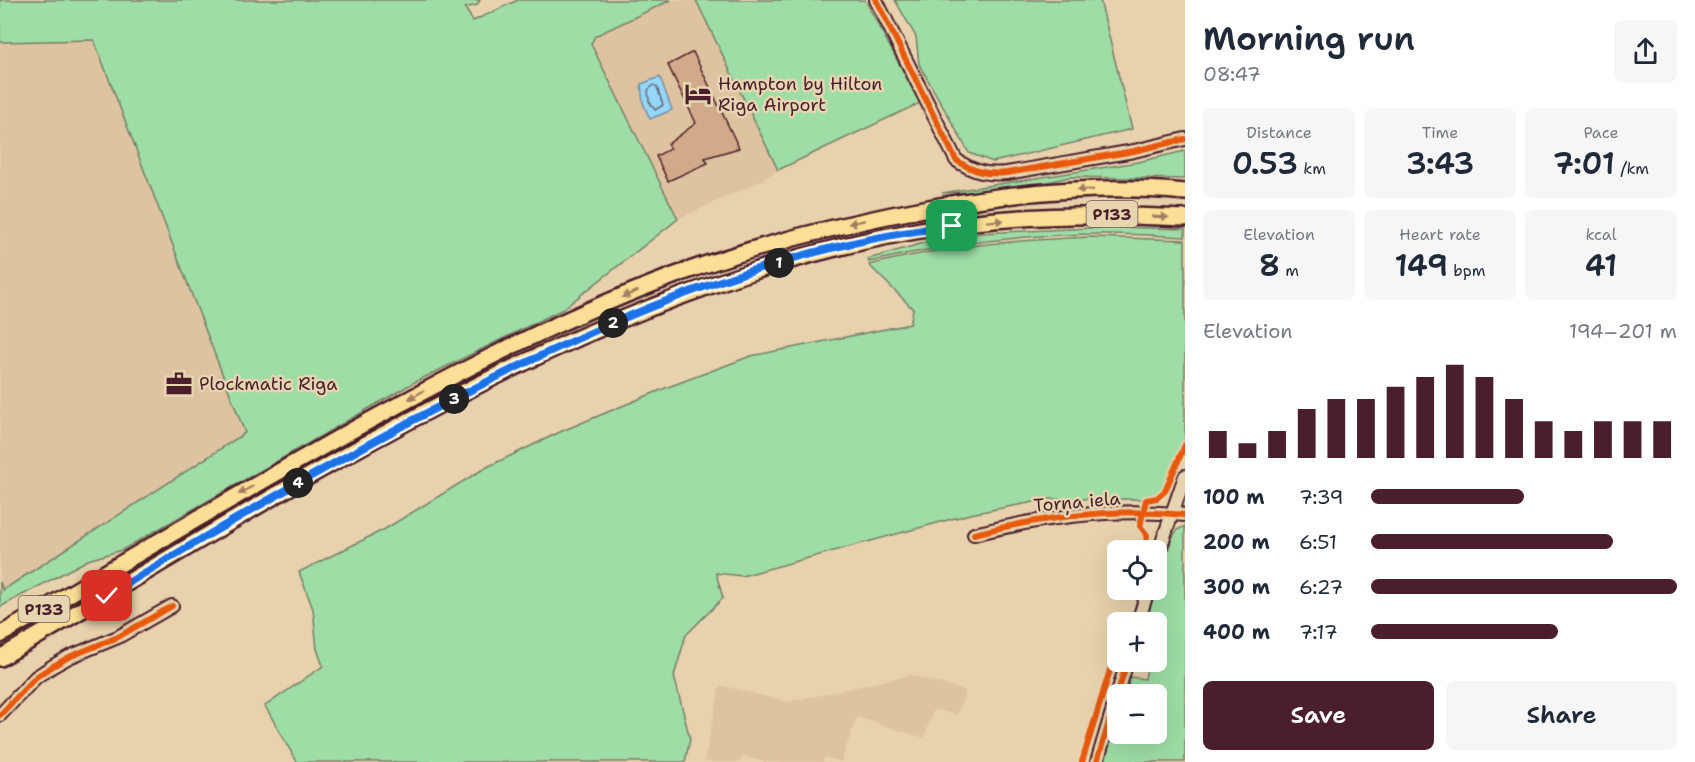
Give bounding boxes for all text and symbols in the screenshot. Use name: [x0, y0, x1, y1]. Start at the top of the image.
text: Morning run: [1203, 16, 1415, 61]
button: share: [1614, 20, 1677, 83]
text: 08:47: [1203, 61, 1261, 87]
place label: Hampton by Hilton Riga Airport: [718, 72, 882, 117]
hotel icon: Hampton by Hilton Riga Airport: [683, 79, 713, 109]
text: Distance: [1246, 122, 1312, 143]
text: Time: [1422, 122, 1458, 143]
text: Pace: [1583, 122, 1619, 143]
text: 0.53: [1232, 143, 1298, 184]
text: 3:43: [1406, 143, 1474, 184]
text: 7:01: [1553, 143, 1615, 184]
text: km: [1298, 158, 1326, 179]
text: /km: [1615, 158, 1649, 179]
one-way arrow: [1075, 185, 1094, 194]
pin: [926, 200, 977, 251]
road number: P133: [1086, 201, 1138, 227]
icon: arrive: [935, 209, 968, 242]
one-way arrow: [1151, 212, 1170, 221]
one-way arrow: [986, 216, 1005, 226]
one-way arrow: [847, 218, 866, 227]
text: Elevation: [1243, 224, 1315, 245]
text: Heart rate: [1399, 224, 1481, 245]
text: kcal: [1585, 224, 1617, 245]
text: 8: [1259, 245, 1280, 286]
text: 149: [1394, 245, 1448, 286]
text: 41: [1585, 245, 1617, 286]
pin: 1: [764, 248, 794, 278]
text: 1: [775, 252, 783, 273]
text: m: [1280, 260, 1299, 281]
text: bpm: [1448, 260, 1486, 281]
one-way arrow: [621, 289, 639, 299]
pin: 2: [598, 308, 628, 338]
text: 2: [607, 312, 619, 333]
text: Elevation: [1203, 318, 1293, 344]
text: 194–201 m: [1569, 318, 1677, 344]
office icon: Plockmatic Riga: [164, 369, 194, 399]
place label: Plockmatic Riga: [199, 372, 338, 396]
pin: 3: [439, 384, 469, 414]
text: 3: [448, 388, 460, 409]
one-way arrow: [407, 390, 424, 400]
pin: 4: [283, 468, 313, 498]
text: 4: [292, 472, 304, 493]
text: 100 m: [1203, 484, 1265, 510]
text: 7:39: [1299, 484, 1344, 510]
one-way arrow: [238, 485, 254, 496]
street label: Torņa iela: [1032, 486, 1122, 518]
text: 200 m: [1203, 529, 1270, 555]
text: 6:51: [1299, 529, 1337, 555]
map controls: [1107, 540, 1167, 744]
button: locate: [1107, 540, 1167, 600]
pin: [81, 570, 132, 621]
text: 300 m: [1203, 574, 1270, 600]
text: 6:27: [1299, 574, 1343, 600]
icon: check: [90, 579, 123, 612]
road number: P133: [18, 596, 70, 622]
button: +: [1107, 612, 1167, 672]
text: 400 m: [1203, 619, 1270, 645]
text: 7:17: [1299, 619, 1338, 645]
button: Save: [1203, 681, 1434, 750]
button: Share: [1446, 681, 1677, 750]
button: −: [1107, 684, 1167, 744]

